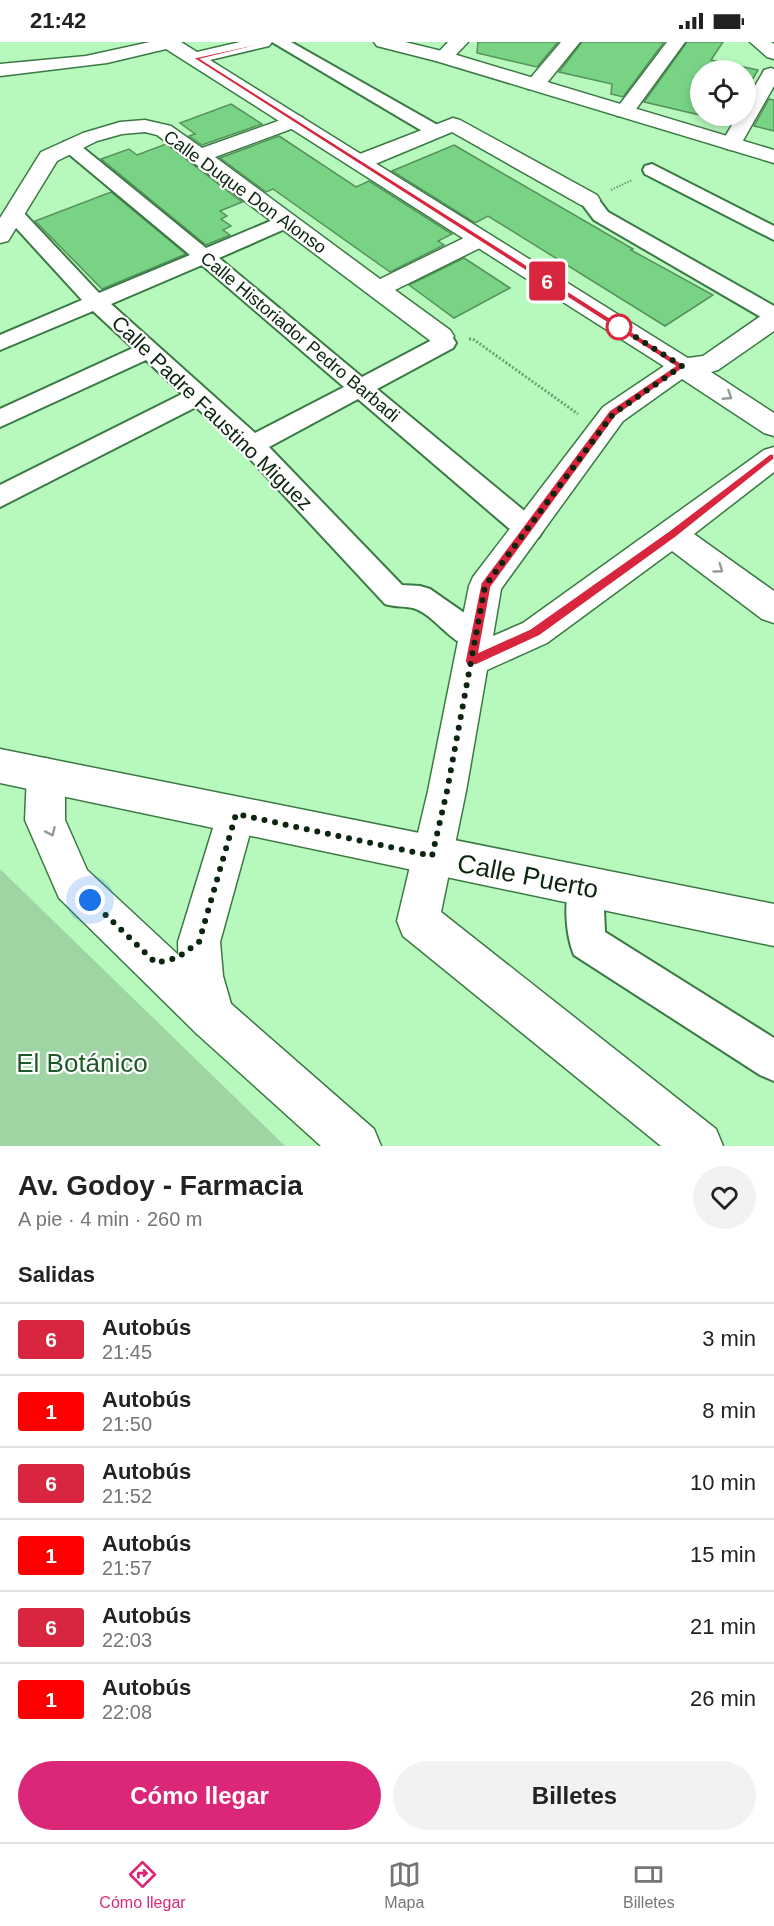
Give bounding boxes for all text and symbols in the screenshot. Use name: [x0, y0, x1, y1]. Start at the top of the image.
text: 21:42: [30, 8, 86, 33]
map controls: [690, 60, 756, 126]
button: locate: [690, 60, 756, 126]
street label: Calle Duque Don Alonso: [160, 126, 330, 258]
street label: Calle Historiador Pedro Barbadi: [197, 248, 403, 426]
line badge: 6: [528, 262, 566, 300]
text: 6: [541, 270, 553, 293]
street label: Calle Padre Faustino Miguez: [107, 311, 317, 515]
unlabelled marker: [606, 314, 632, 340]
one-way arrow: [722, 389, 732, 401]
one-way arrow: [713, 561, 724, 572]
one-way arrow: [44, 826, 56, 837]
street label: Calle Puerto: [455, 848, 601, 904]
your location: [75, 885, 105, 915]
park label: El Botánico: [16, 1048, 148, 1078]
button: heart: [693, 1166, 756, 1229]
text: Av. Godoy - Farmacia: [18, 1170, 303, 1201]
text: A pie · 4 min · 260 m: [18, 1208, 203, 1230]
text: Salidas: [18, 1262, 95, 1287]
text: Autobús: [102, 1315, 191, 1340]
text: 3 min: [702, 1326, 756, 1351]
text: 6: [45, 1328, 57, 1351]
text: 21:45: [102, 1341, 152, 1363]
text: Autobús: [102, 1387, 191, 1412]
text: 8 min: [702, 1398, 756, 1423]
text: 1: [45, 1400, 57, 1423]
text: 21:50: [102, 1413, 152, 1435]
text: Autobús: [102, 1459, 191, 1484]
text: 10 min: [690, 1470, 756, 1495]
text: 6: [45, 1472, 57, 1495]
text: 21:52: [102, 1485, 152, 1507]
text: Autobús: [102, 1531, 191, 1556]
text: 15 min: [690, 1542, 756, 1567]
text: 1: [45, 1544, 57, 1567]
text: 21:57: [102, 1557, 152, 1579]
text: Autobús: [102, 1603, 191, 1628]
text: 21 min: [690, 1614, 756, 1639]
text: 6: [45, 1616, 57, 1639]
text: 22:03: [102, 1629, 152, 1651]
text: Autobús: [102, 1675, 191, 1700]
text: 26 min: [690, 1686, 756, 1711]
text: 1: [45, 1688, 57, 1711]
text: 22:08: [102, 1701, 152, 1723]
button: Cómo llegar: [18, 1761, 381, 1830]
button: Billetes: [393, 1761, 756, 1830]
tab: Cómo llegar: [99, 1858, 186, 1912]
tab: Mapa: [384, 1858, 424, 1912]
tab: Billetes: [623, 1858, 675, 1912]

